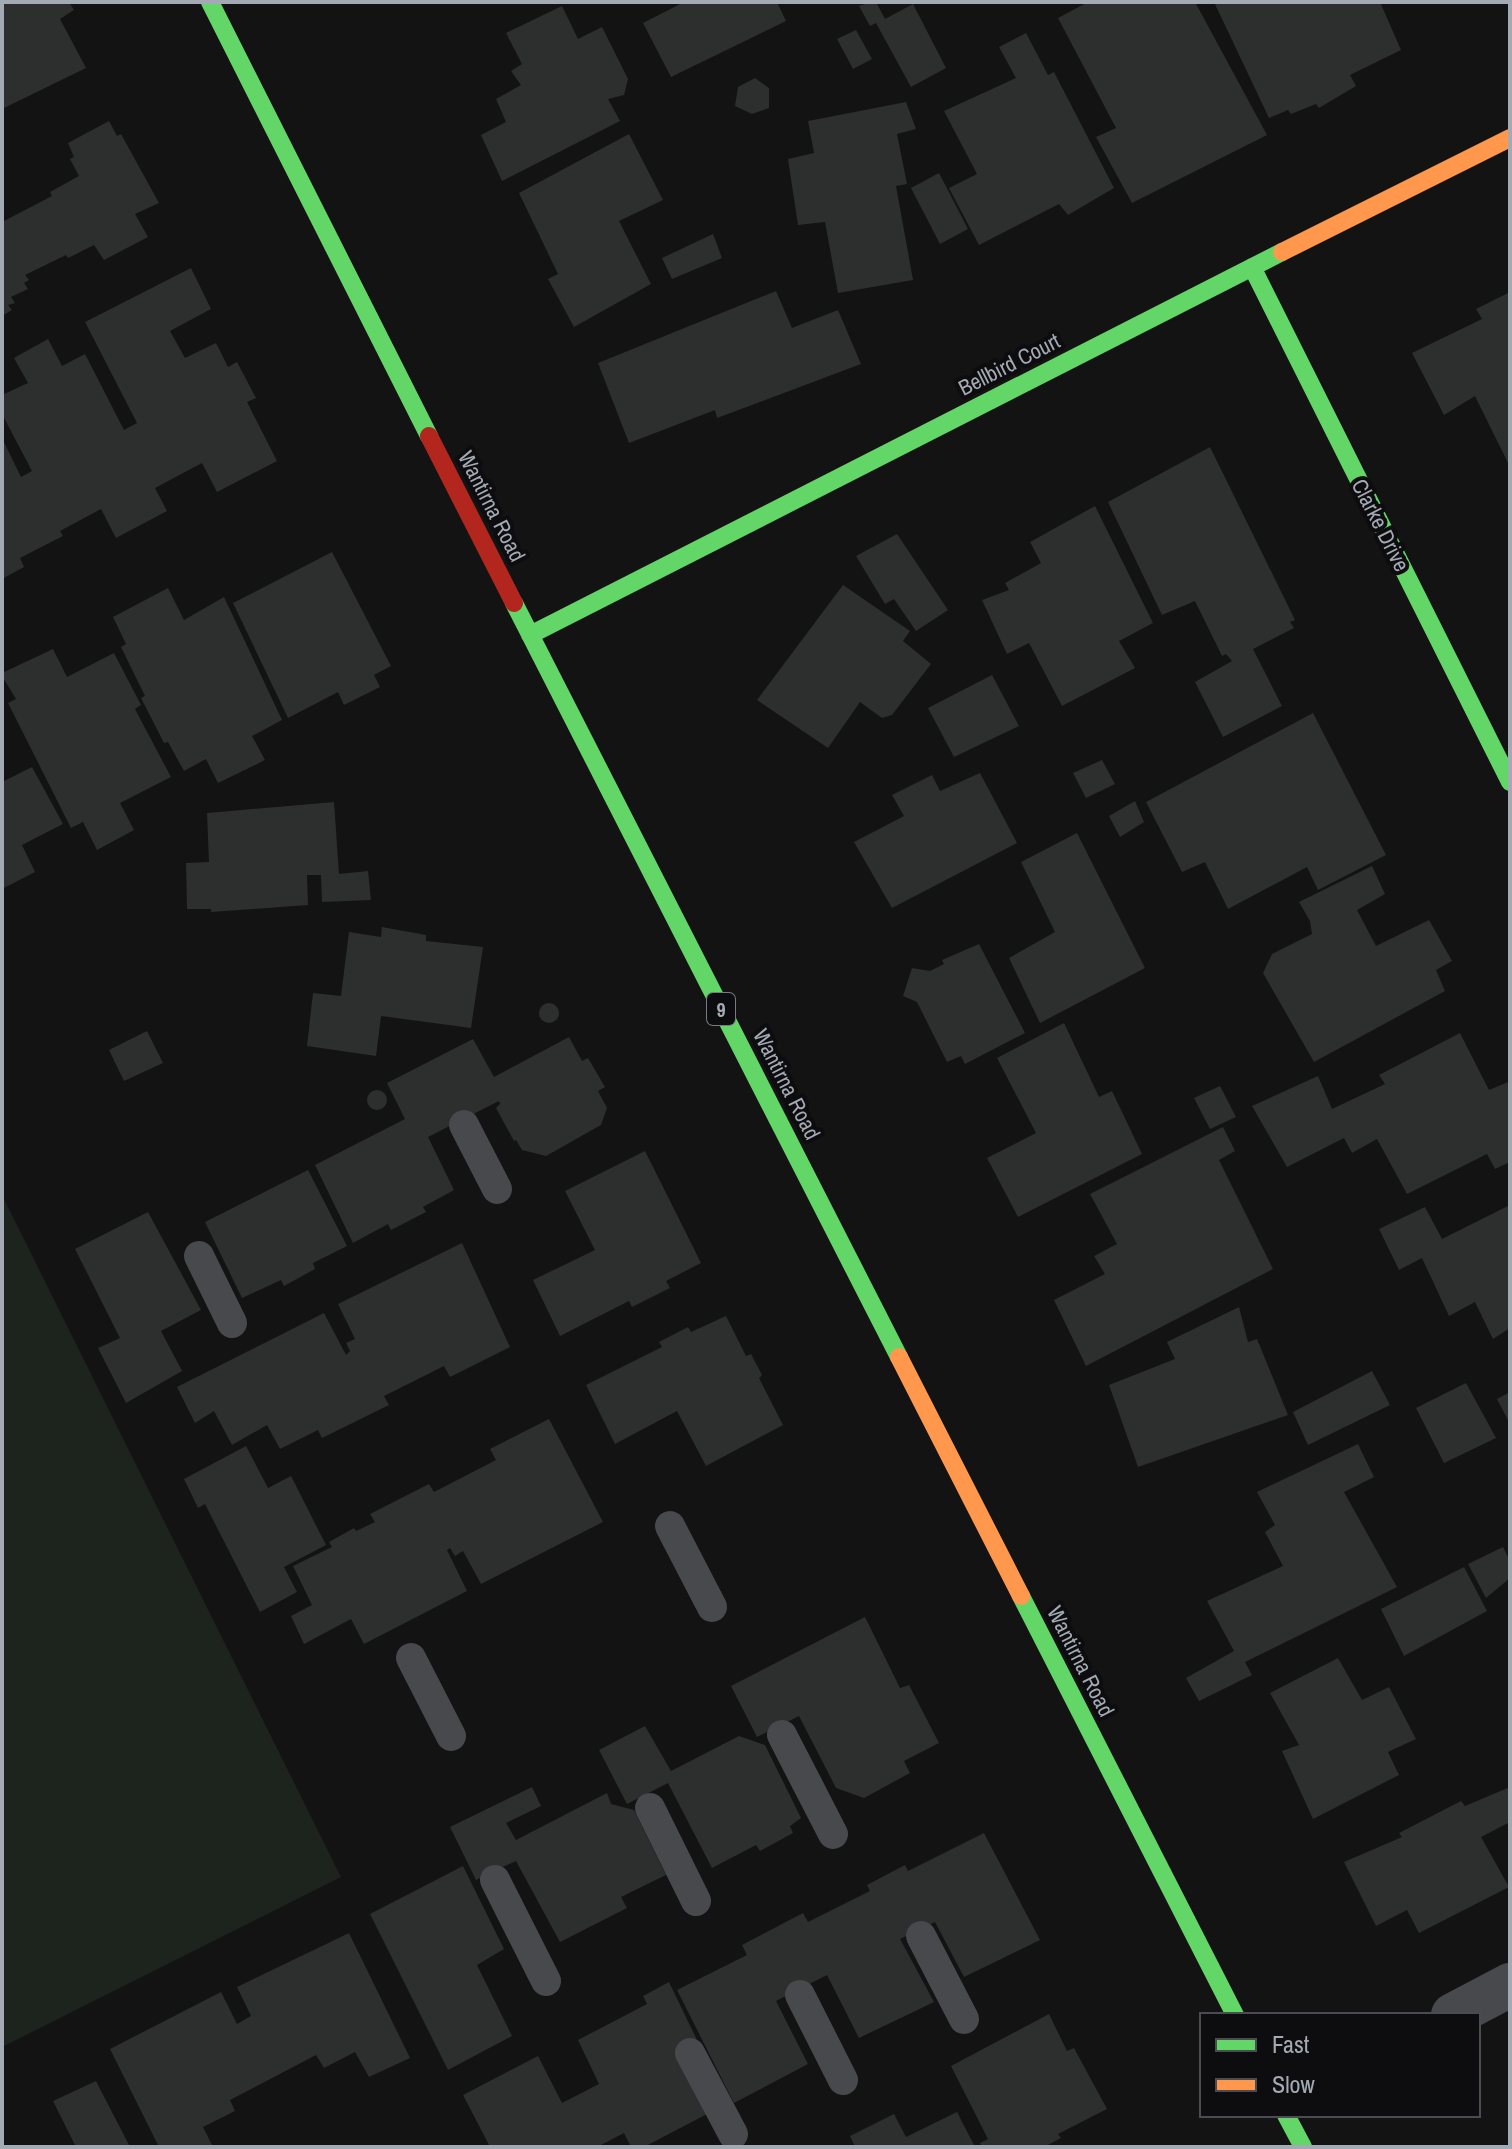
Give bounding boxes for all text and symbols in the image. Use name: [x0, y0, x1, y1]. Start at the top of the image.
street label: Bellbird Court: [953, 326, 1065, 402]
street label: Wantirna Road: [451, 445, 533, 567]
street label: Clarke Drive: [1345, 474, 1417, 576]
road number: 9: [707, 993, 735, 1025]
street label: Wantirna Road: [746, 1023, 828, 1145]
street label: Wantirna Road: [1040, 1600, 1122, 1722]
legend: [1200, 2013, 1480, 2117]
text: Fast: [1272, 2028, 1310, 2060]
text: Slow: [1272, 2068, 1315, 2100]

